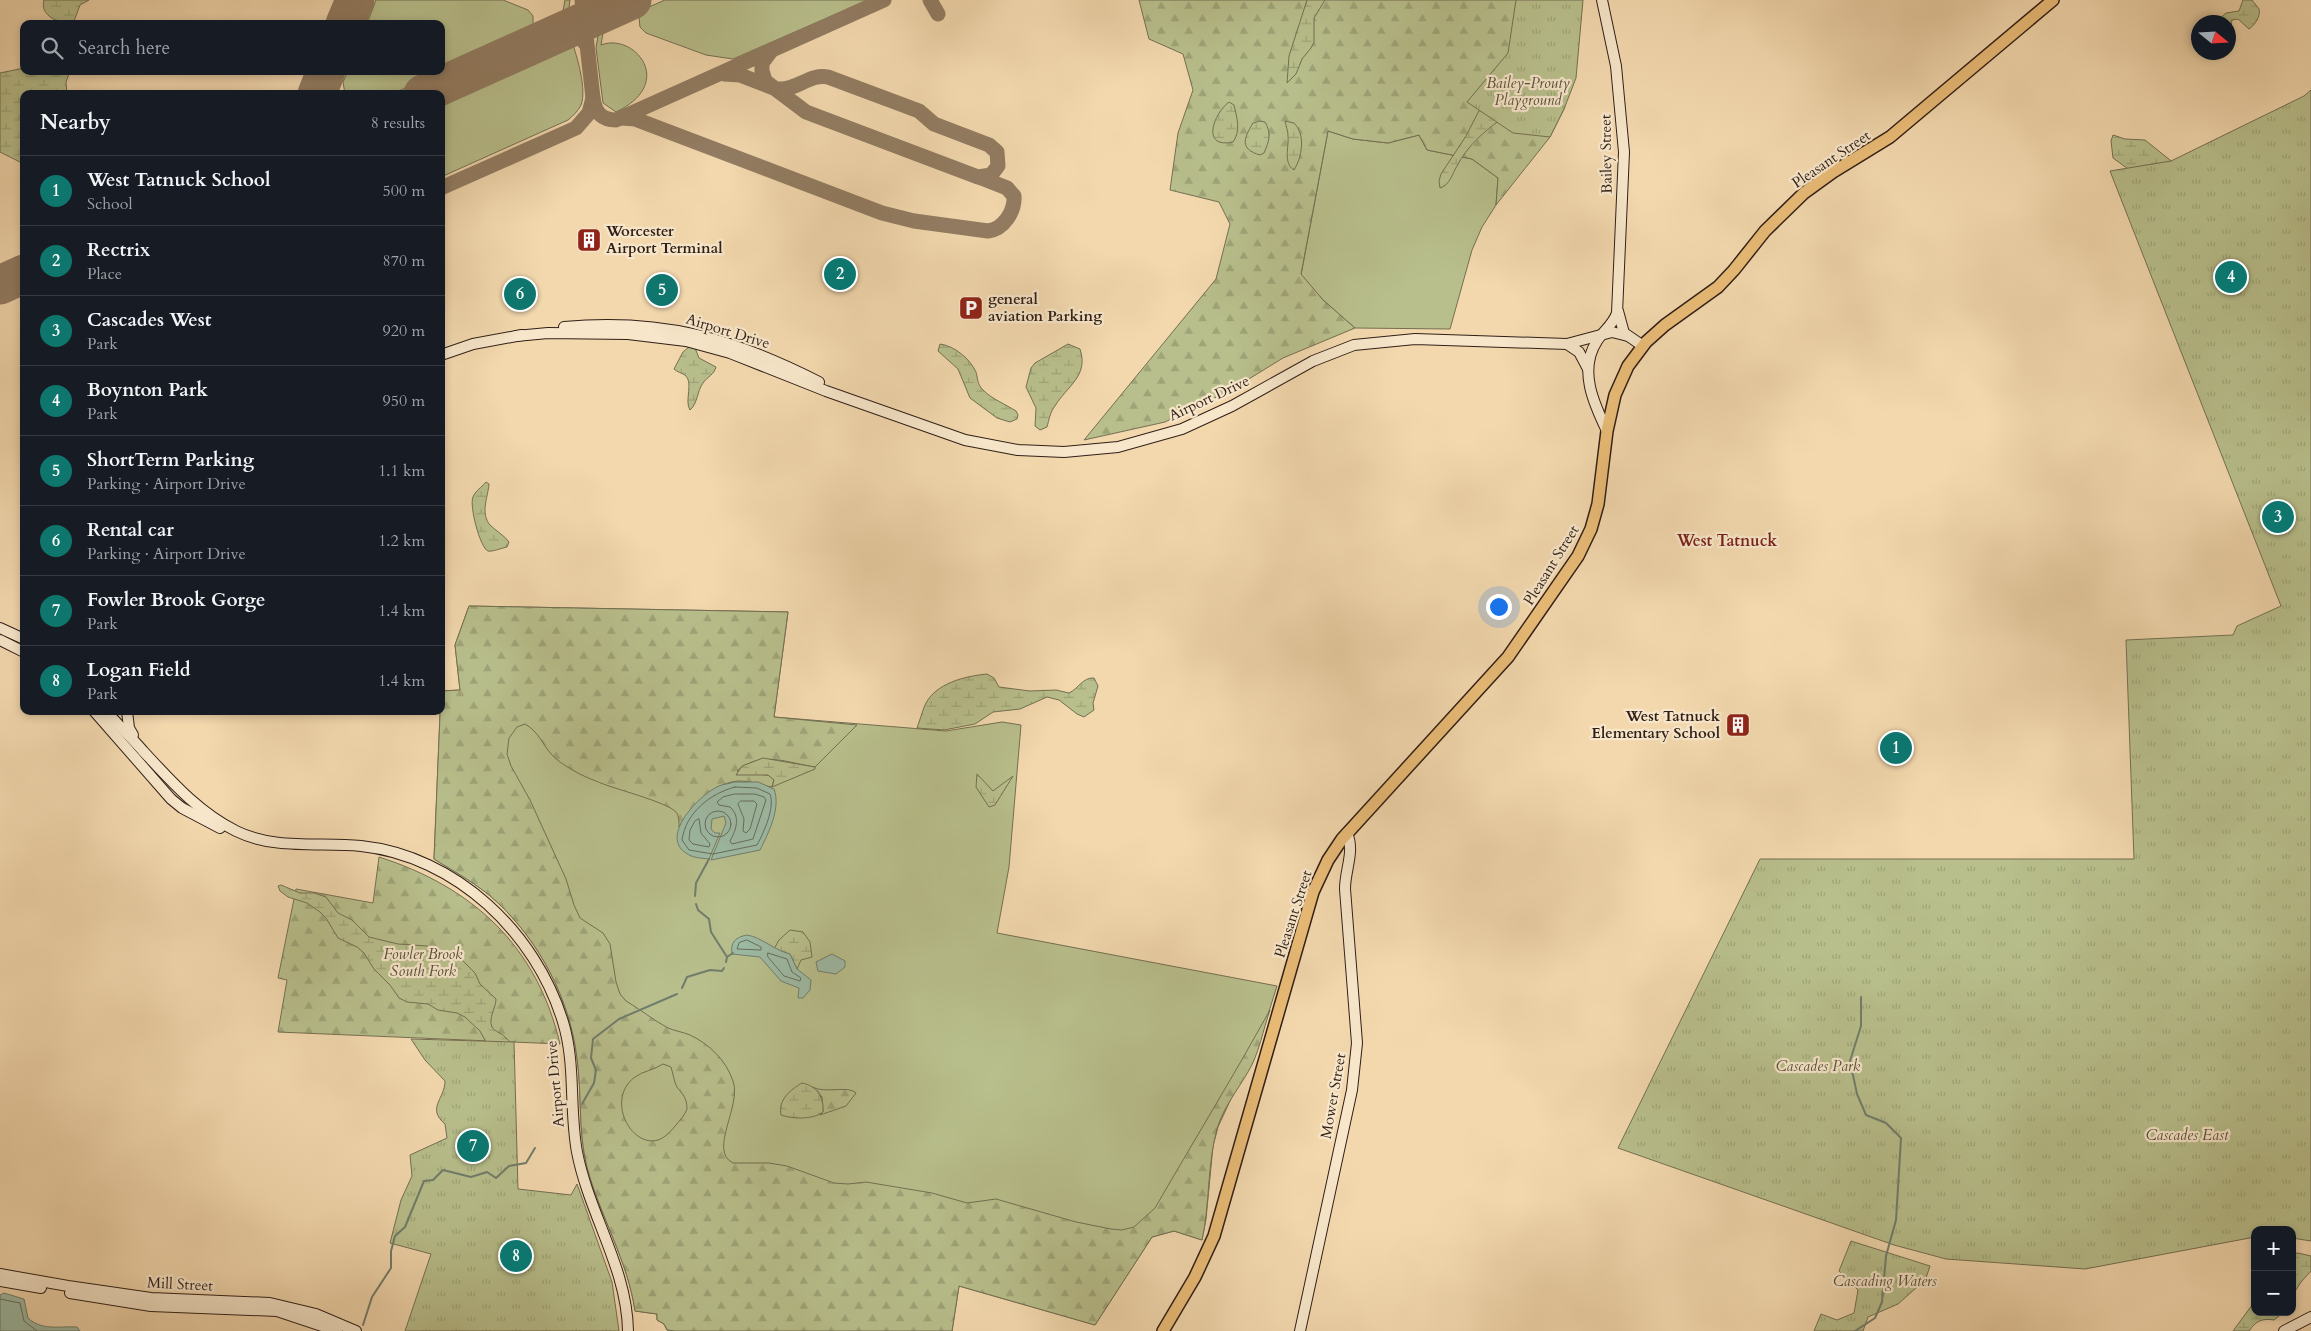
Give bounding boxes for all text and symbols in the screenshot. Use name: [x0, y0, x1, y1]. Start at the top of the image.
north arrow: [2191, 15, 2236, 60]
search box: [20, 20, 445, 75]
icon: search: [38, 34, 66, 62]
text: Search here: [78, 35, 170, 61]
park label: Bailey-Prouty Playground: [1486, 73, 1571, 110]
text: Nearby: [40, 108, 111, 137]
text: 8 results: [371, 112, 425, 134]
street label: Bailey Street: [1595, 114, 1617, 194]
street label: Pleasant Street: [1788, 125, 1874, 193]
text: West Tatnuck School: [87, 167, 271, 193]
text: 1: [52, 180, 60, 202]
text: 500 m: [383, 180, 425, 202]
text: School: [87, 193, 132, 215]
place label: Worcester Airport Terminal: [605, 221, 723, 258]
building icon: Worcester Airport Terminal: [576, 227, 602, 253]
text: Rectrix: [87, 237, 150, 263]
text: 2: [52, 250, 60, 272]
text: 870 m: [383, 250, 425, 272]
pin: 2: [824, 255, 856, 293]
pin: 4: [2215, 258, 2247, 296]
text: Place: [87, 263, 122, 285]
pin: 5: [646, 271, 678, 309]
pin: 6: [504, 275, 536, 313]
place label: general aviation Parking: [988, 289, 1102, 326]
parking icon: general aviation Parking: [958, 295, 984, 321]
text: Cascades West: [87, 307, 211, 333]
street label: Airport Drive: [683, 309, 773, 353]
text: 3: [52, 320, 60, 342]
text: 920 m: [383, 320, 425, 342]
text: Park: [87, 333, 118, 355]
street label: Airport Drive: [1165, 370, 1253, 425]
text: Boynton Park: [87, 377, 208, 403]
text: 4: [52, 390, 60, 412]
text: 950 m: [383, 390, 425, 412]
text: Park: [87, 403, 118, 425]
text: ShortTerm Parking: [87, 447, 254, 473]
text: 5: [52, 460, 60, 482]
text: 1.1 km: [378, 460, 425, 482]
text: Parking · Airport Drive: [87, 473, 246, 495]
pin: 3: [2262, 498, 2294, 536]
text: Rental car: [87, 517, 174, 543]
street label: Pleasant Street: [1518, 521, 1584, 609]
text: 6: [52, 530, 60, 552]
text: 1.2 km: [378, 530, 425, 552]
district label: West Tatnuck: [1676, 530, 1777, 552]
text: Parking · Airport Drive: [87, 543, 246, 565]
text: Fowler Brook Gorge: [87, 587, 266, 613]
your location: [1486, 594, 1512, 620]
text: 7: [52, 600, 60, 622]
text: 1.4 km: [378, 600, 425, 622]
text: Park: [87, 613, 118, 635]
text: Logan Field: [87, 657, 191, 683]
text: 8: [52, 670, 60, 692]
text: 1.4 km: [378, 670, 425, 692]
text: Park: [87, 683, 118, 705]
place label: West Tatnuck Elementary School: [1591, 706, 1721, 743]
building icon: West Tatnuck Elementary School: [1725, 712, 1751, 738]
pin: 1: [1880, 729, 1912, 767]
street label: Pleasant Street: [1269, 867, 1317, 960]
park label: Fowler Brook South Fork: [383, 944, 463, 981]
street label: Airport Drive: [541, 1040, 569, 1128]
street label: Mower Street: [1316, 1051, 1350, 1140]
park label: Cascades Park: [1776, 1056, 1861, 1076]
park label: Cascades East: [2146, 1125, 2229, 1145]
pin: 7: [457, 1127, 489, 1165]
map controls: [2251, 1226, 2296, 1316]
button: +: [2251, 1226, 2296, 1271]
pin: 8: [500, 1237, 532, 1275]
park label: Cascading Waters: [1833, 1271, 1937, 1291]
button: −: [2251, 1271, 2296, 1316]
street label: Mill Street: [146, 1272, 214, 1296]

